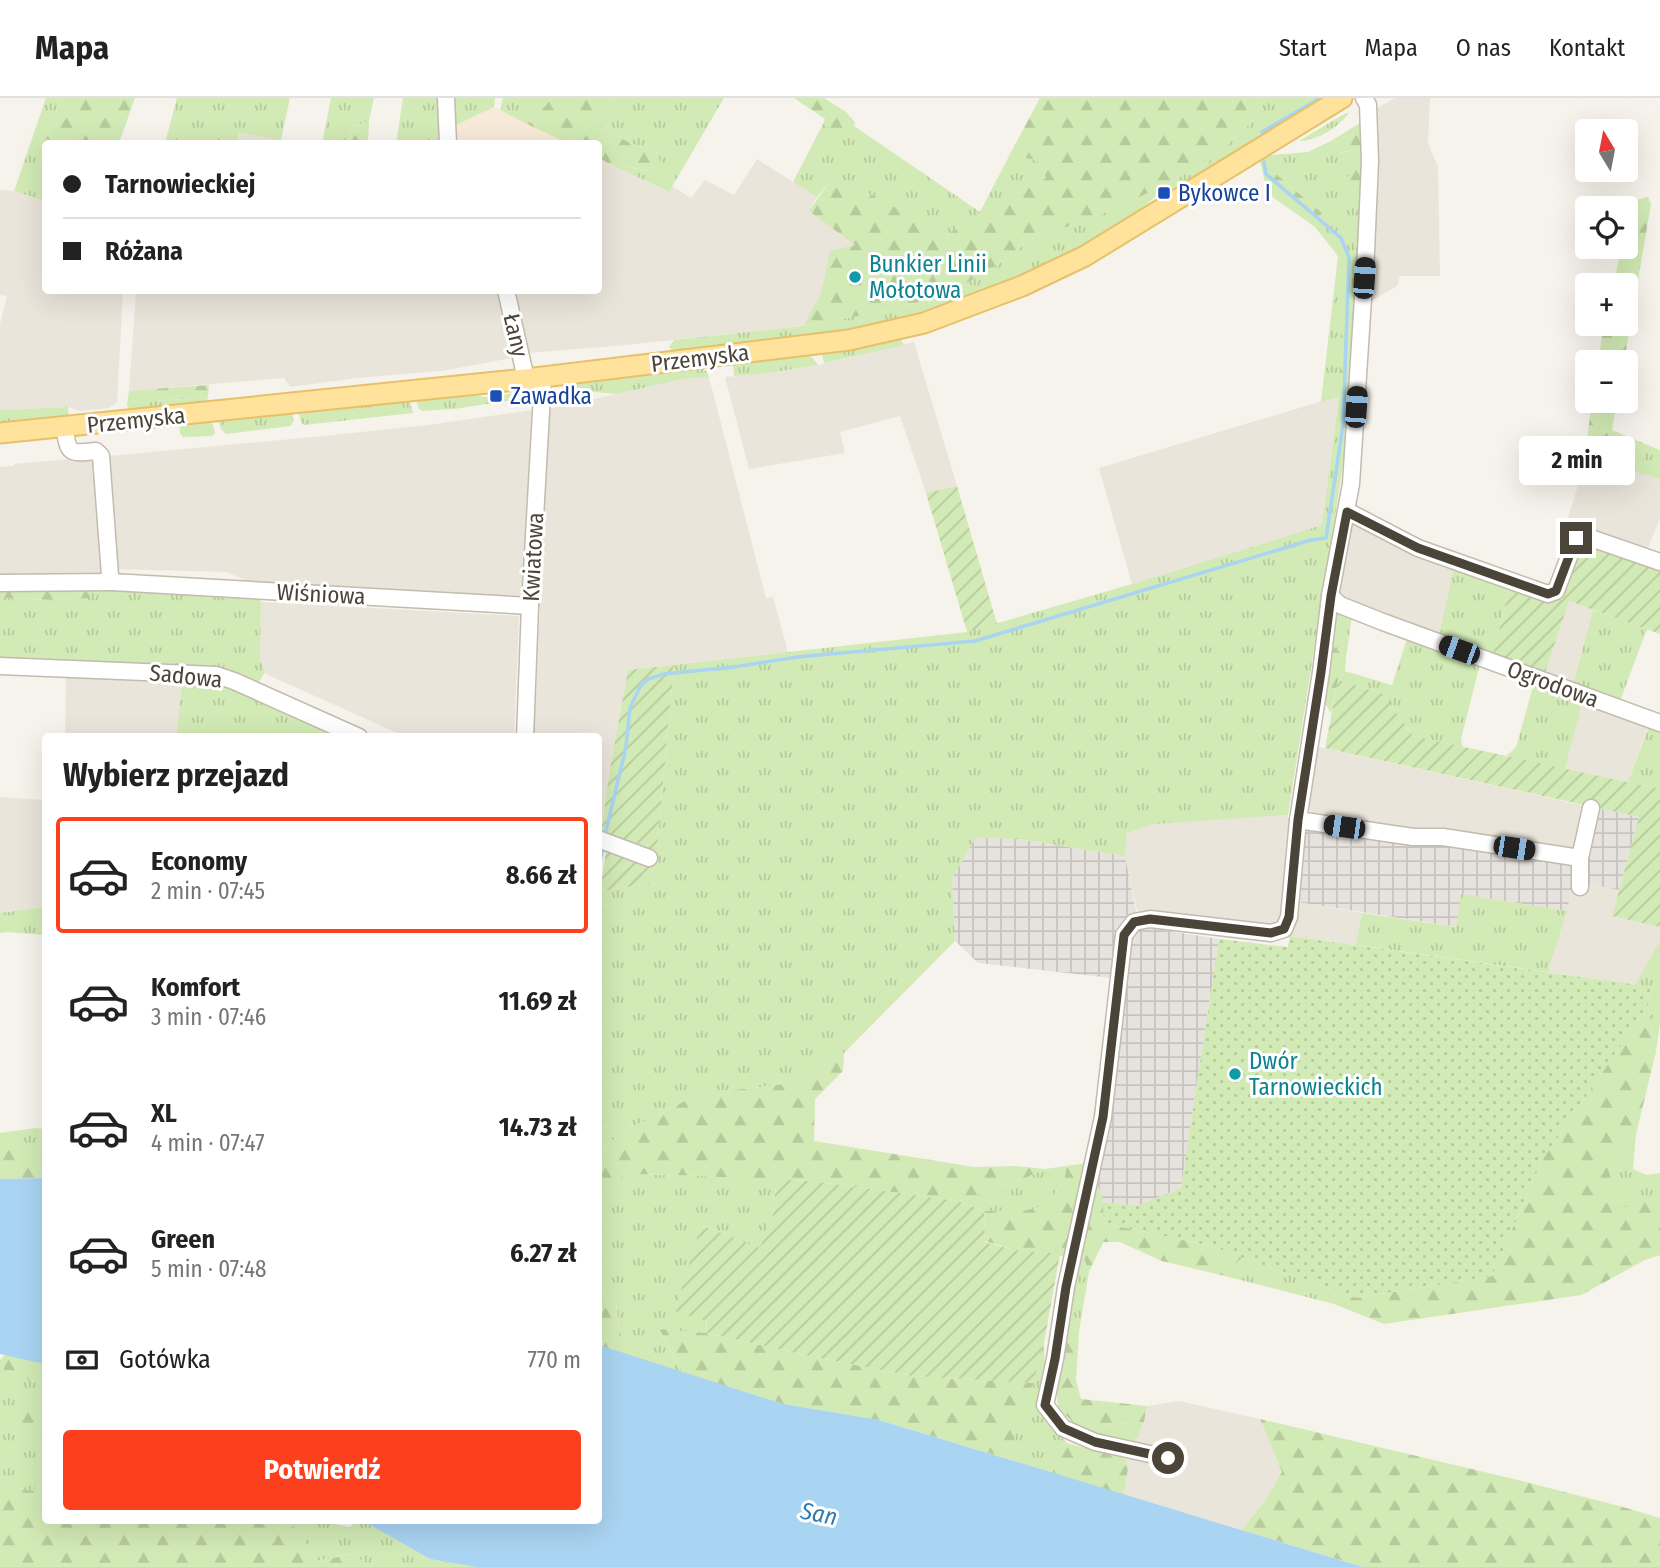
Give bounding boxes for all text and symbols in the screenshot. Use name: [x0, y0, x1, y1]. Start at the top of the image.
text: Mapa: [35, 28, 109, 68]
text: Start: [1279, 34, 1327, 62]
text: Mapa: [1365, 34, 1418, 62]
text: O nas: [1456, 34, 1511, 62]
text: Kontakt: [1549, 34, 1625, 62]
north arrow: [1575, 119, 1638, 182]
map controls: [1575, 119, 1638, 413]
text: Tarnowieckiej: [105, 169, 255, 200]
place label: Bykowce I: [1178, 179, 1271, 207]
marker: Bykowce I: [1156, 185, 1172, 201]
button: locate: [1575, 196, 1638, 259]
text: Różana: [105, 236, 183, 267]
place label: Bunkier Linii Mołotowa: [869, 250, 987, 304]
car: [1353, 256, 1376, 300]
marker: Bunkier Linii Mołotowa: [847, 269, 863, 285]
button: +: [1575, 273, 1638, 336]
street label: Łany: [497, 310, 535, 360]
street label: Przemyska: [649, 338, 751, 378]
button: −: [1575, 350, 1638, 413]
place label: Zawadka: [510, 382, 592, 410]
car: [1345, 385, 1368, 429]
marker: Zawadka: [488, 388, 504, 404]
street label: Przemyska: [85, 401, 187, 439]
callout: 2 min: [1518, 436, 1634, 486]
text: 2 min: [1552, 446, 1603, 474]
street label: Kwiatowa: [517, 512, 549, 602]
route end: [1560, 522, 1592, 554]
street label: Wiśniowa: [276, 578, 366, 610]
car: [1436, 633, 1483, 667]
street label: Ogrodowa: [1503, 655, 1603, 713]
street label: Sadowa: [148, 658, 224, 694]
text: Wybierz przejazd: [63, 756, 289, 794]
car: [1322, 814, 1367, 840]
car: [1492, 834, 1537, 862]
icon: car: [67, 844, 130, 907]
text: Economy: [151, 846, 247, 877]
text: 8.66 zł: [506, 860, 577, 891]
text: 2 min · 07:45: [151, 877, 265, 905]
icon: car: [67, 970, 130, 1033]
text: Komfort: [151, 972, 240, 1003]
text: 11.69 zł: [499, 986, 577, 1017]
text: 3 min · 07:46: [151, 1003, 266, 1031]
place label: Dwór Tarnowieckich: [1249, 1047, 1383, 1101]
marker: Dwór Tarnowieckich: [1227, 1066, 1243, 1082]
icon: car: [67, 1096, 130, 1159]
text: XL: [151, 1098, 177, 1129]
text: 14.73 zł: [499, 1112, 577, 1143]
text: 4 min · 07:47: [151, 1129, 264, 1157]
icon: car: [67, 1222, 130, 1285]
text: Green: [151, 1224, 215, 1255]
text: 6.27 zł: [510, 1238, 577, 1269]
text: 5 min · 07:48: [151, 1255, 267, 1283]
icon: cash: [63, 1341, 101, 1379]
text: Gotówka: [119, 1344, 211, 1375]
text: 770 m: [527, 1346, 581, 1374]
button: Potwierdź: [63, 1430, 581, 1510]
route start: [1152, 1442, 1184, 1474]
water label: San: [797, 1497, 840, 1531]

